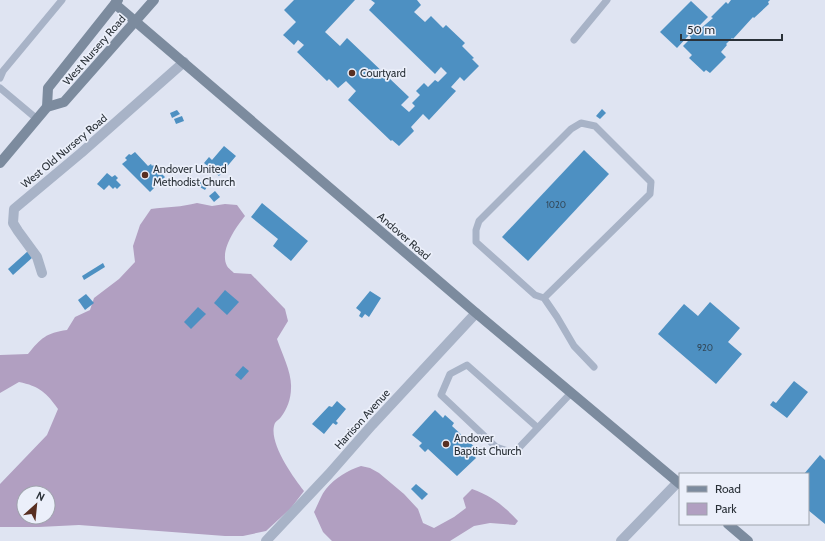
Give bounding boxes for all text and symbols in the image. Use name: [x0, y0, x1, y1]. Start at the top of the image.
street label: West Nursery Road: [60, 12, 128, 88]
scale bar: [681, 16, 782, 42]
text: 50 m: [687, 22, 715, 37]
place label: Courtyard: [360, 66, 406, 80]
marker: Courtyard: [347, 68, 357, 78]
street label: West Old Nursery Road: [18, 111, 110, 191]
place label: Andover United Methodist Church: [153, 162, 235, 189]
marker: Andover United Methodist Church: [140, 170, 150, 180]
house number: 1020: [546, 199, 566, 210]
street label: Andover Road: [375, 209, 433, 263]
house number: 920: [697, 342, 713, 353]
street label: Harrison Avenue: [331, 386, 393, 452]
place label: Andover Baptist Church: [454, 431, 522, 458]
marker: Andover Baptist Church: [441, 439, 451, 449]
legend: [679, 473, 809, 525]
text: Road: [715, 481, 741, 496]
north arrow: [16, 485, 56, 525]
text: N: [34, 488, 47, 504]
text: Park: [715, 501, 737, 516]

